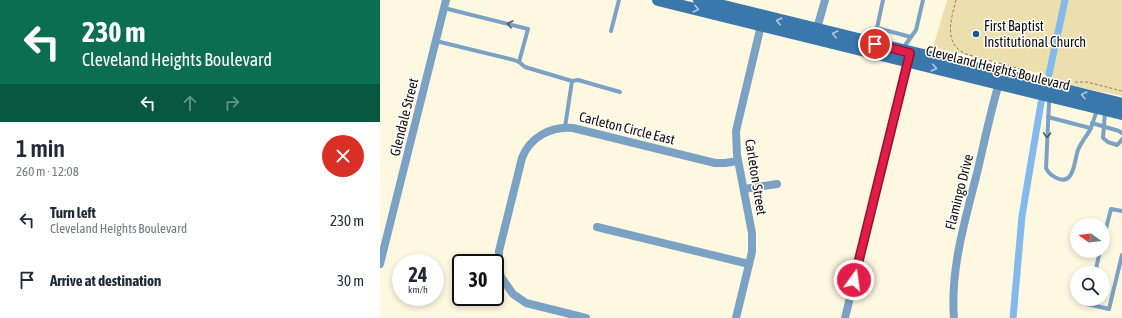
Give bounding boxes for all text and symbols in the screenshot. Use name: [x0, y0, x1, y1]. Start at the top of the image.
one-way arrow: [693, 5, 699, 13]
icon: left: [16, 16, 68, 68]
text: 230 m: [82, 16, 145, 48]
one-way arrow: [776, 17, 782, 25]
place label: First Baptist Institutional Church: [984, 18, 1086, 50]
one-way arrow: [507, 20, 514, 29]
pin: [858, 27, 892, 61]
marker: First Baptist Institutional Church: [971, 29, 981, 39]
one-way arrow: [832, 31, 839, 39]
icon: arrive: [864, 33, 886, 55]
street label: Cleveland Heights Boulevard: [924, 42, 1072, 94]
text: Cleveland Heights Boulevard: [82, 49, 272, 70]
one-way arrow: [931, 63, 937, 71]
street label: Glendale Street: [387, 76, 421, 158]
one-way arrow: [1081, 91, 1088, 100]
icon: left: [137, 92, 159, 114]
icon: ahead: [179, 92, 201, 114]
icon: right: [221, 92, 243, 114]
street label: Carleton Circle East: [577, 108, 677, 148]
one-way arrow: [1043, 132, 1051, 138]
text: 1 min: [16, 135, 65, 162]
button: close: [322, 135, 364, 177]
street label: Carleton Street: [742, 138, 770, 216]
street label: Flamingo Drive: [942, 153, 976, 231]
text: 260 m · 12:08: [16, 164, 79, 179]
text: Turn left: [50, 204, 96, 221]
icon: left: [16, 209, 38, 231]
text: 230 m: [330, 212, 364, 229]
north arrow: [1070, 218, 1110, 258]
map controls: [1070, 218, 1110, 306]
text: Cleveland Heights Boulevard: [50, 221, 187, 236]
speed limit sign: 30: [452, 254, 504, 306]
position arrow: [833, 259, 875, 301]
text: 24: [409, 263, 427, 286]
button: search: [1070, 266, 1110, 306]
icon: arrive: [16, 269, 38, 291]
text: Arrive at destination: [50, 272, 161, 289]
text: 30 m: [337, 272, 364, 289]
text: km/h: [408, 284, 428, 295]

